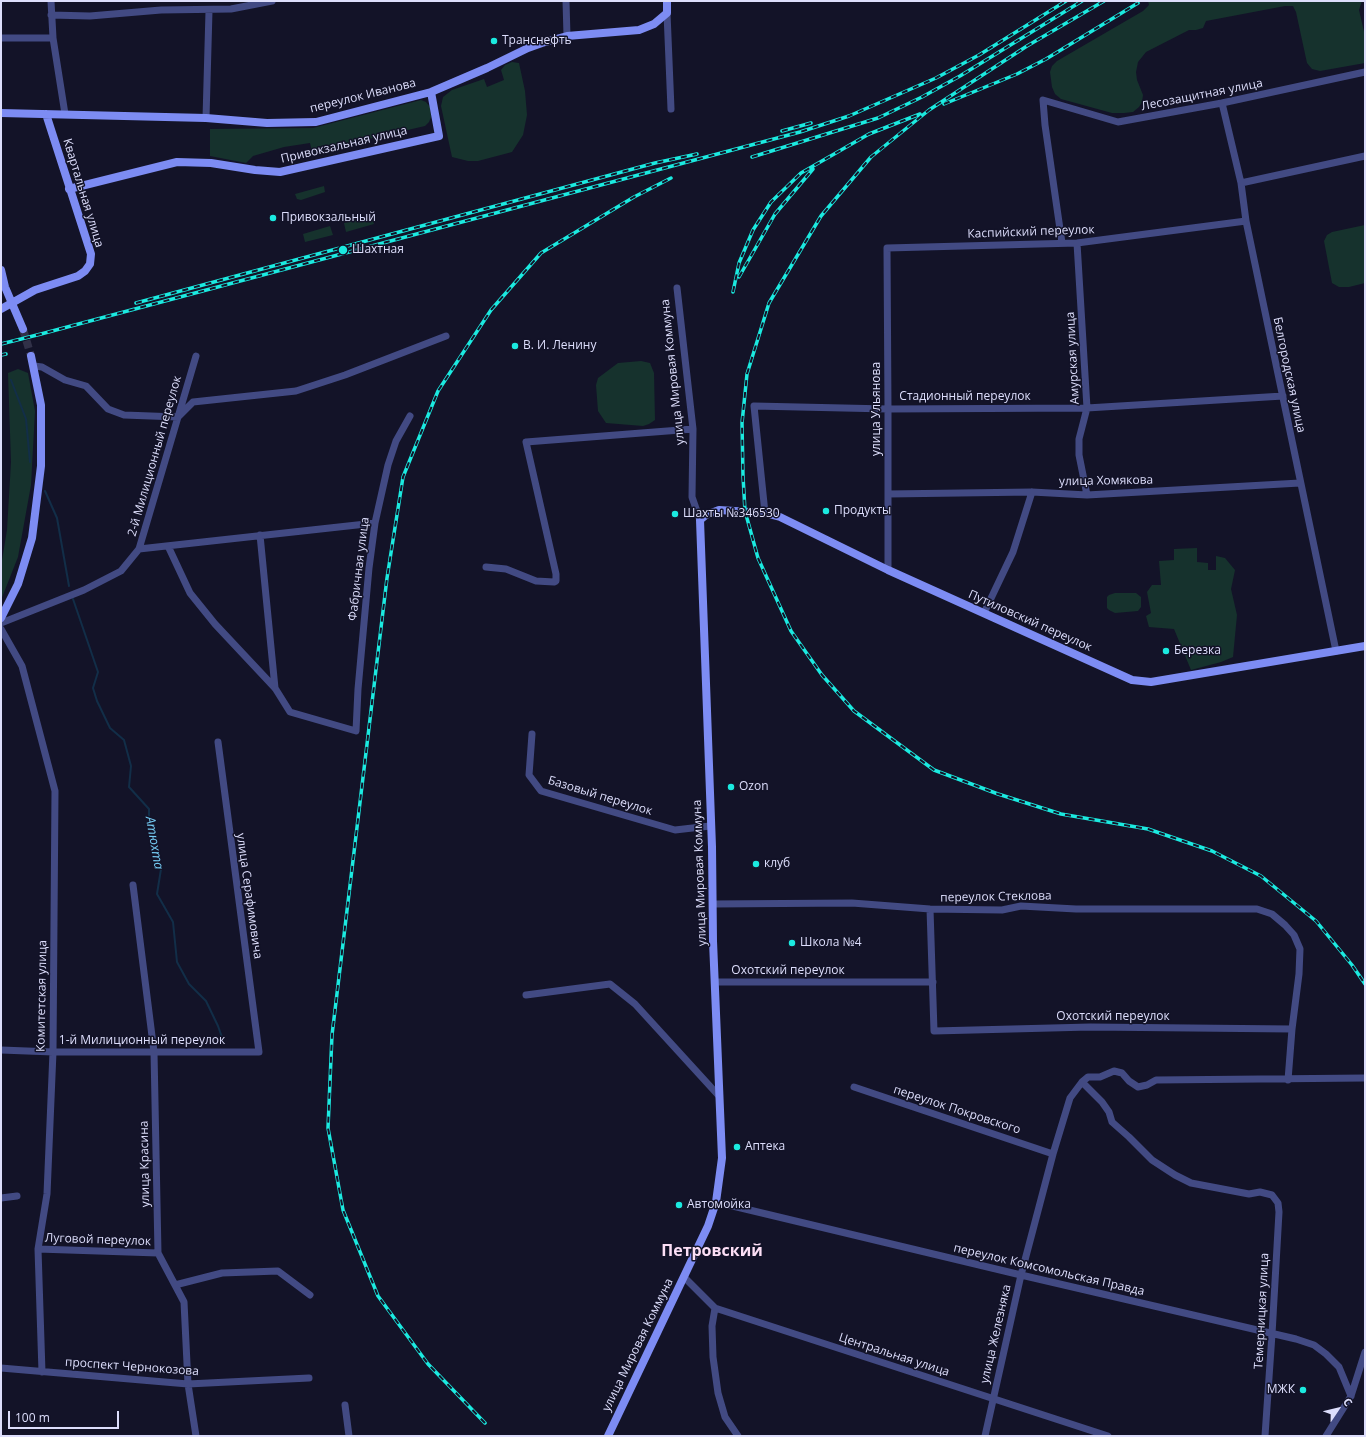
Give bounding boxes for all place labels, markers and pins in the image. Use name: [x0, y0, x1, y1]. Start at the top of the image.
place label: Транснефть: [502, 34, 572, 48]
marker: Транснефть: [489, 36, 499, 46]
place label: Привокзальный: [281, 211, 376, 225]
marker: Привокзальный: [268, 213, 278, 223]
place label: Шахтная: [352, 243, 404, 257]
marker: Шахтная: [337, 244, 349, 256]
place label: В. И. Ленину: [523, 339, 596, 353]
marker: В. И. Ленину: [510, 341, 520, 351]
place label: Продукты: [834, 504, 891, 518]
marker: Продукты: [821, 506, 831, 516]
place label: Шахты №346530: [683, 507, 780, 521]
marker: Шахты №346530: [670, 509, 680, 519]
place label: Березка: [1174, 644, 1221, 658]
marker: Березка: [1161, 646, 1171, 656]
place label: Ozon: [739, 780, 769, 794]
marker: Ozon: [726, 782, 736, 792]
place label: клуб: [764, 857, 790, 871]
marker: клуб: [751, 859, 761, 869]
place label: Школа №4: [800, 936, 862, 950]
marker: Школа №4: [787, 938, 797, 948]
place label: Аптека: [745, 1140, 785, 1154]
marker: Аптека: [732, 1142, 742, 1152]
place label: Автомойка: [687, 1198, 751, 1212]
marker: Автомойка: [674, 1200, 684, 1210]
place label: МЖК: [1267, 1383, 1295, 1397]
marker: МЖК: [1298, 1385, 1308, 1395]

